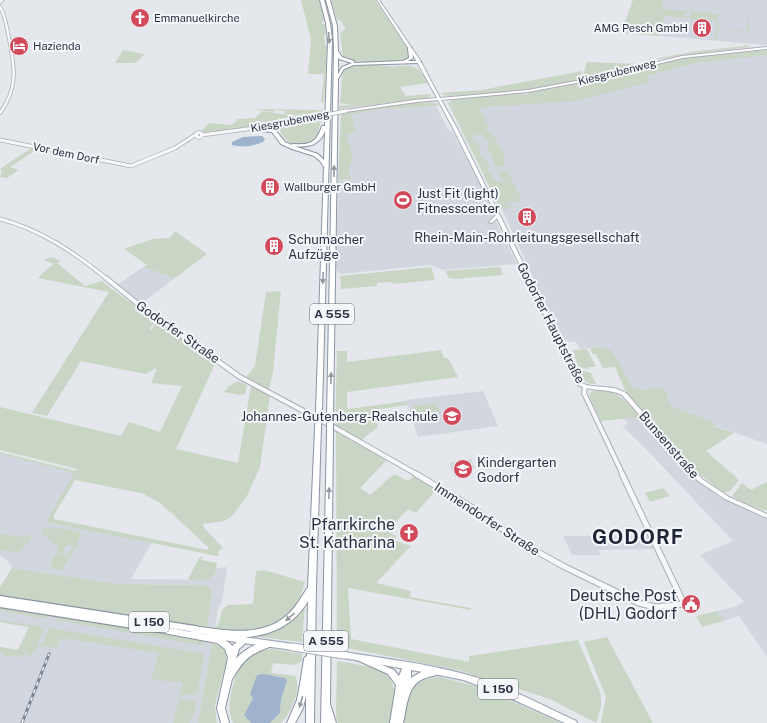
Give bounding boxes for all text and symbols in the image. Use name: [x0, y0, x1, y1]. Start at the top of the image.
church icon: Emmanuelkirche: [129, 7, 151, 29]
place label: Emmanuelkirche: [154, 12, 240, 24]
building icon: AMG Pesch GmbH: [691, 17, 713, 39]
place label: AMG Pesch GmbH: [594, 22, 688, 34]
one-way arrow: [326, 32, 332, 45]
hotel icon: Hazienda: [8, 35, 30, 57]
place label: Hazienda: [33, 40, 81, 52]
street label: Kiesgrubenweg: [577, 56, 657, 88]
street label: Kiesgrubenweg: [250, 107, 331, 135]
street label: Vor dem Dorf: [32, 140, 101, 166]
one-way arrow: [331, 164, 337, 177]
building icon: Wallburger GmbH: [259, 176, 281, 198]
place label: Wallburger GmbH: [284, 181, 376, 193]
place label: Just Fit (light) Fitnesscenter: [417, 186, 500, 216]
sports icon: Just Fit (light) Fitnesscenter: [392, 189, 414, 211]
building icon: Rhein-Main-Rohrleitungsgesellschaft: [516, 206, 538, 228]
place label: Rhein-Main-Rohrleitungsgesellschaft: [414, 230, 640, 245]
place label: Schumacher Aufzüge: [288, 232, 364, 262]
building icon: Schumacher Aufzüge: [263, 235, 285, 257]
street label: Godorfer Hauptstraße: [514, 260, 588, 386]
one-way arrow: [319, 272, 326, 284]
street label: Godorfer Straße: [133, 298, 223, 366]
road number: A 555: [310, 304, 354, 324]
one-way arrow: [328, 371, 334, 384]
school or university icon: Johannes-Gutenberg-Realschule: [441, 405, 463, 427]
street label: Bunsenstraße: [636, 408, 702, 482]
place label: Johannes-Gutenberg-Realschule: [241, 409, 438, 424]
place label: Kindergarten Godorf: [477, 455, 556, 485]
school or university icon: Kindergarten Godorf: [452, 458, 474, 480]
street label: Immendorfer Straße: [432, 479, 542, 559]
one-way arrow: [326, 486, 332, 499]
place label: Pfarrkirche St. Katharina: [299, 515, 395, 552]
church icon: Pfarrkirche St. Katharina: [398, 522, 420, 544]
district label: GODORF: [592, 525, 684, 549]
place label: Deutsche Post (DHL) Godorf: [569, 586, 677, 623]
public building icon: Deutsche Post (DHL) Godorf: [680, 593, 702, 615]
road number: L 150: [129, 612, 169, 632]
one-way arrow: [285, 612, 296, 621]
road number: A 555: [304, 631, 348, 651]
road number: L 150: [478, 679, 518, 699]
one-way arrow: [298, 696, 304, 708]

